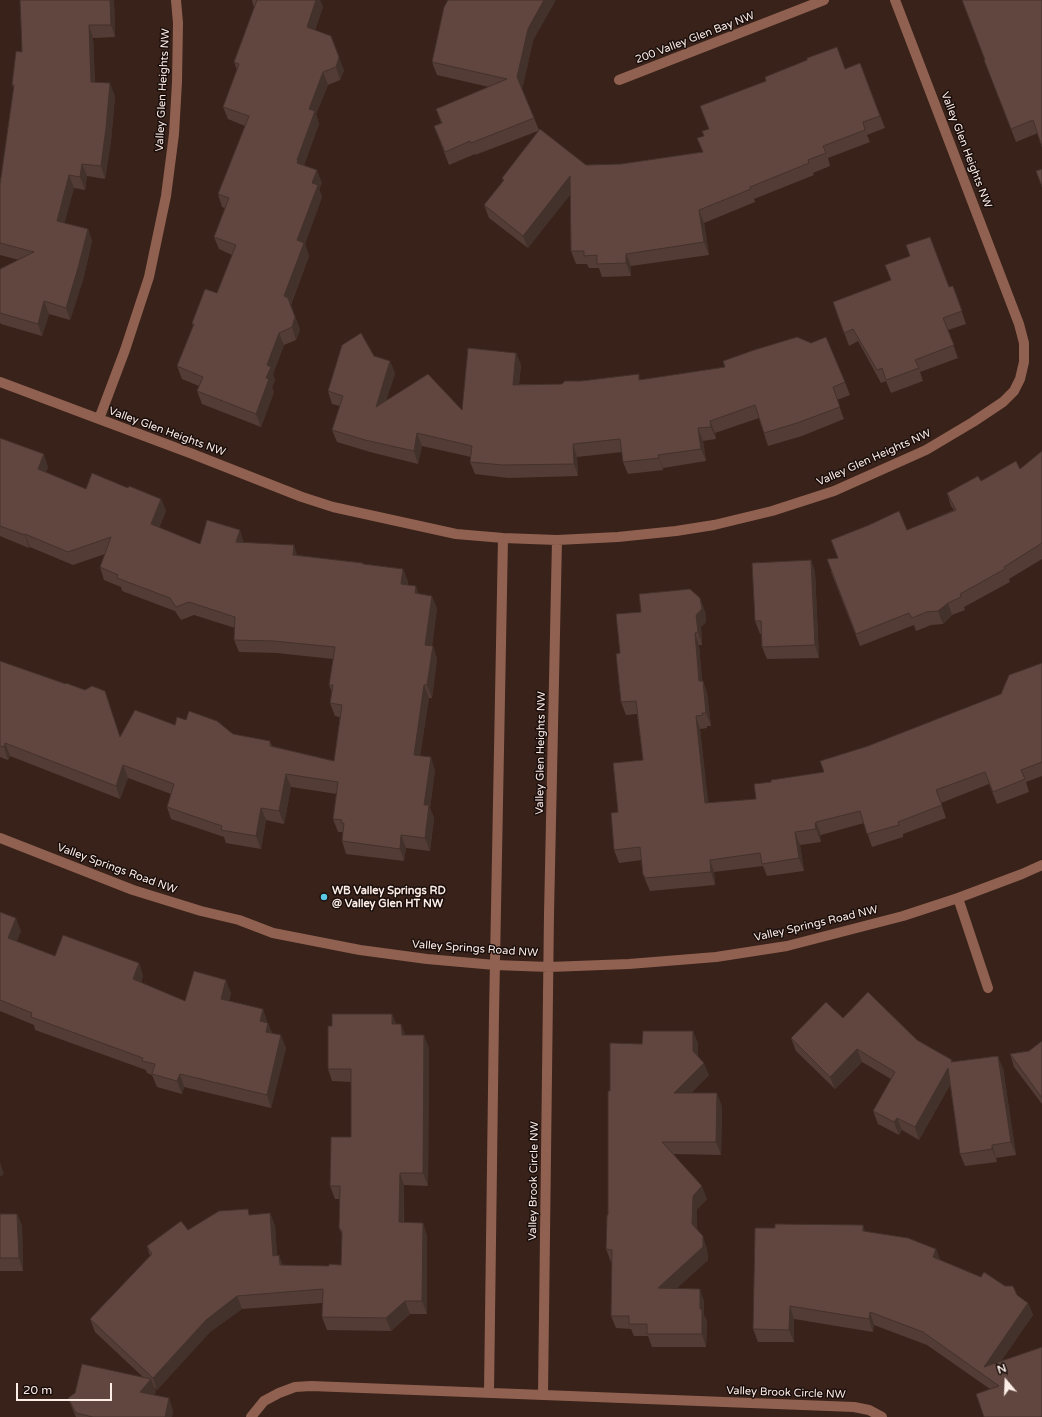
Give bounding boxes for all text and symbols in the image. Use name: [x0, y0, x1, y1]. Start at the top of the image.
street label: 200 Valley Glen Bay NW: [634, 9, 756, 67]
street label: Valley Glen Heights NW: [153, 28, 173, 152]
street label: Valley Glen Heights NW: [938, 90, 994, 210]
street label: Valley Glen Heights NW: [107, 405, 227, 459]
street label: Valley Glen Heights NW: [815, 427, 933, 489]
street label: Valley Glen Heights NW: [533, 691, 549, 815]
street label: Valley Springs Road NW: [55, 841, 179, 897]
place label: WB Valley Springs RD @ Valley Glen HT NW: [332, 884, 446, 910]
marker: WB Valley Springs RD @ Valley Glen HT NW: [319, 892, 329, 902]
street label: Valley Springs Road NW: [753, 903, 879, 945]
street label: Valley Springs Road NW: [411, 938, 539, 960]
street label: Valley Brook Circle NW: [526, 1121, 542, 1241]
north arrow: [986, 1361, 1026, 1401]
text: N: [996, 1362, 1008, 1377]
scale bar: [18, 1375, 114, 1401]
text: 20 m: [23, 1383, 52, 1397]
street label: Valley Brook Circle NW: [726, 1384, 846, 1402]

